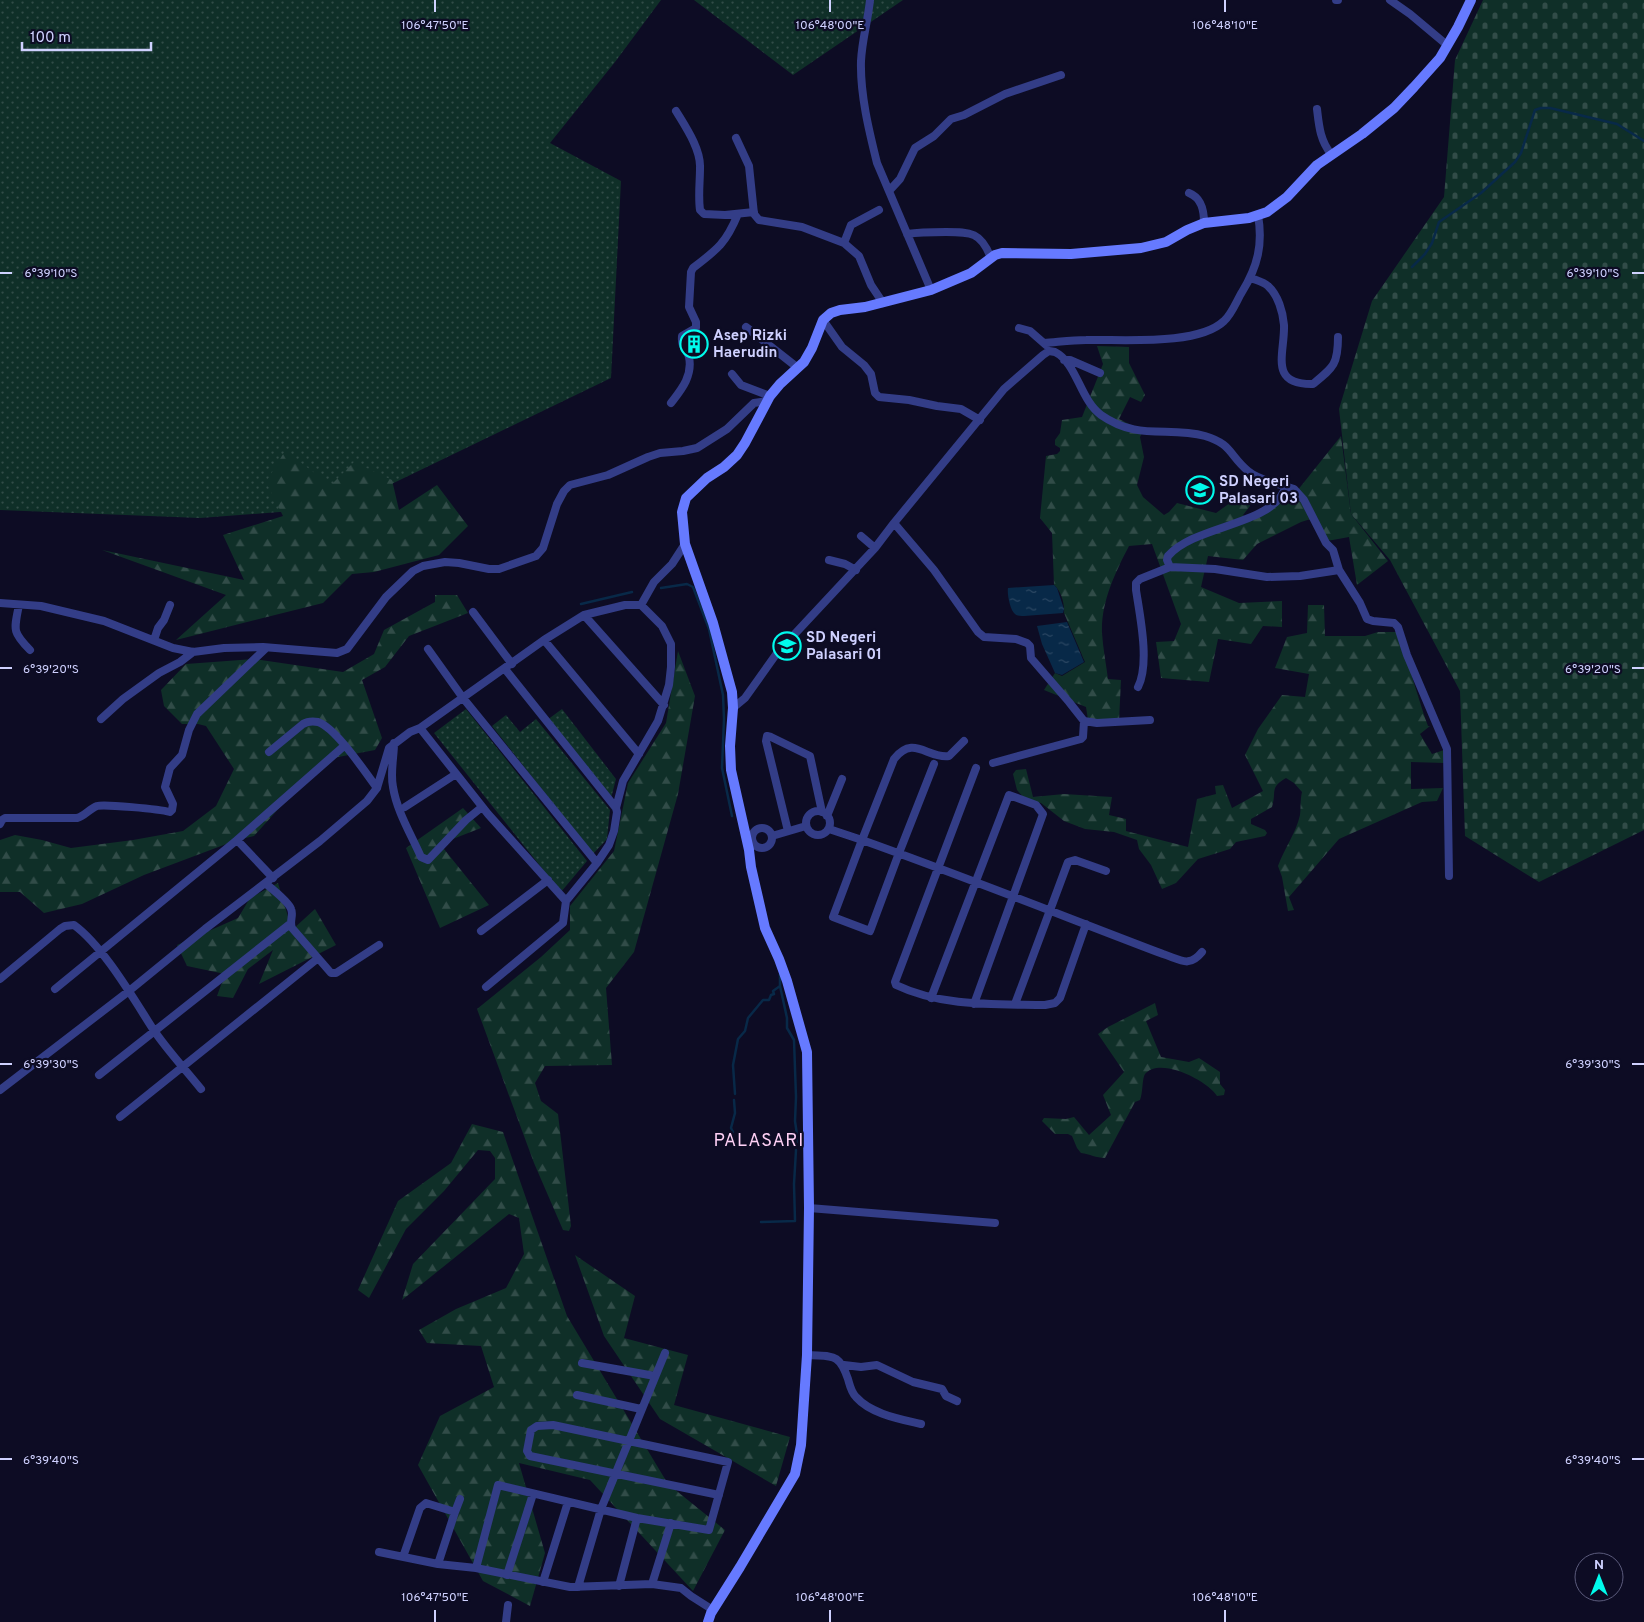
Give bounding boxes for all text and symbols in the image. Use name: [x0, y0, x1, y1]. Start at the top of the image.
text: 106°47'50"E: [401, 18, 469, 34]
text: 106°48'00"E: [796, 18, 864, 34]
text: 106°48'10"E: [1192, 18, 1258, 34]
scale bar: [22, 20, 151, 52]
text: 100 m: [30, 29, 71, 48]
text: 6°39'10"S: [25, 266, 78, 282]
text: 6°39'10"S: [1567, 266, 1620, 282]
place label: Asep Rizki Haerudin: [713, 327, 787, 363]
building icon: Asep Rizki Haerudin: [679, 329, 709, 359]
place label: SD Negeri Palasari 03: [1219, 473, 1298, 509]
school or university icon: SD Negeri Palasari 03: [1185, 475, 1215, 505]
place label: SD Negeri Palasari 01: [806, 629, 882, 665]
school or university icon: SD Negeri Palasari 01: [772, 631, 802, 661]
text: 6°39'20"S: [23, 662, 79, 678]
text: 6°39'20"S: [1565, 662, 1621, 678]
text: 6°39'30"S: [23, 1057, 79, 1073]
text: 6°39'30"S: [1565, 1057, 1621, 1073]
district label: PALASARI: [714, 1130, 804, 1153]
text: 6°39'40"S: [23, 1453, 79, 1469]
text: 6°39'40"S: [1565, 1453, 1621, 1469]
north arrow: [1574, 1552, 1624, 1602]
text: N: [1594, 1557, 1604, 1574]
text: 106°47'50"E: [401, 1590, 469, 1606]
text: 106°48'00"E: [796, 1590, 864, 1606]
text: 106°48'10"E: [1192, 1590, 1258, 1606]

